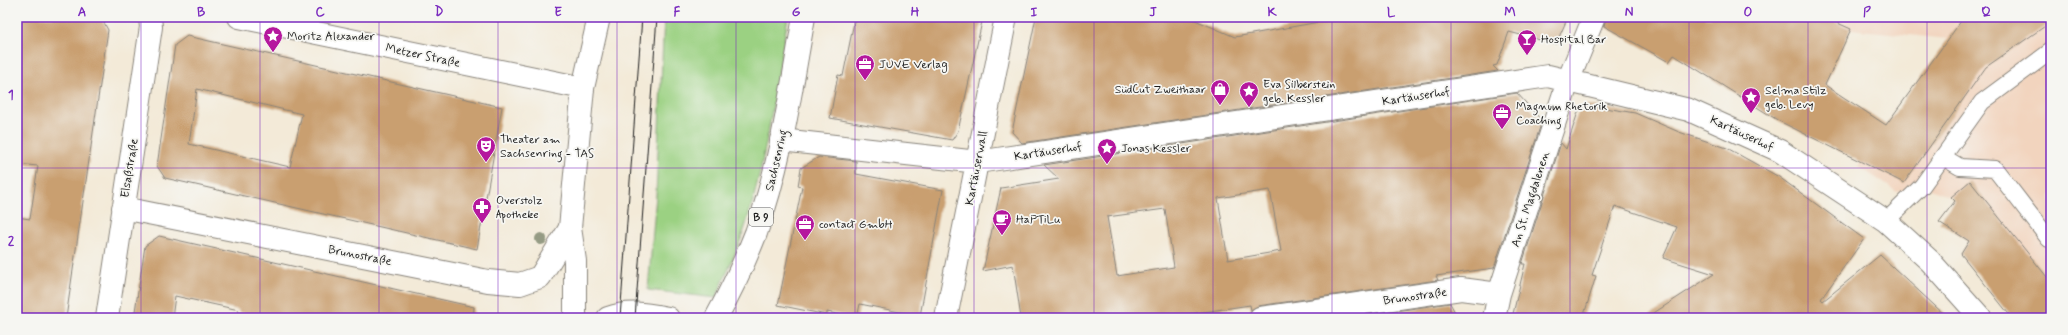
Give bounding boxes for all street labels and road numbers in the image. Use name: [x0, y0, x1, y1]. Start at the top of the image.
street label: Metzer Straße: [384, 40, 462, 72]
street label: Kartäuserhof: [1381, 84, 1451, 110]
street label: Kartäuserhof: [1707, 112, 1776, 156]
street label: Sachsenring: [762, 128, 793, 193]
street label: Kartäuserwall: [962, 130, 992, 207]
street label: Elsaßstraße: [117, 137, 143, 199]
street label: Kartäuserhof: [1013, 139, 1083, 165]
street label: An St. Magdalenen: [1508, 149, 1555, 250]
road number: B 9: [749, 208, 773, 226]
street label: Brunostraße: [327, 242, 393, 270]
street label: Brunostraße: [1382, 285, 1448, 309]

